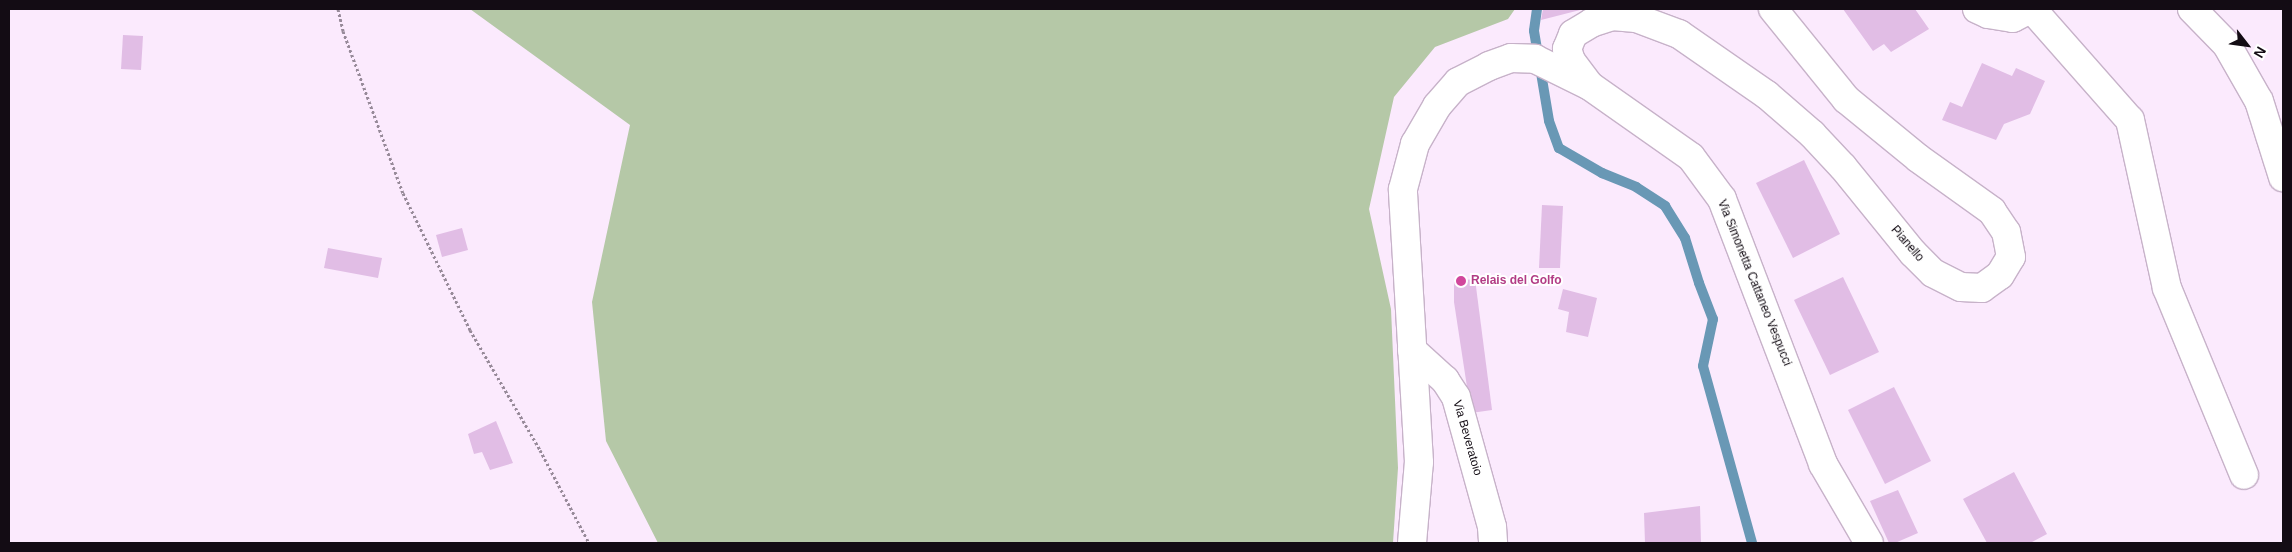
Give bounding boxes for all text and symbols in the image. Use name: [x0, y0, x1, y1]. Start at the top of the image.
north arrow: [2222, 20, 2272, 70]
text: N: [2251, 44, 2269, 61]
street label: Via Simonetta Cattaneo Vespucci: [1714, 198, 1794, 368]
street label: Pianello: [1888, 223, 1926, 265]
place label: Relais del Golfo: [1471, 274, 1562, 288]
marker: Relais del Golfo: [1455, 275, 1467, 287]
street label: Via Beveratoio: [1449, 399, 1485, 477]

